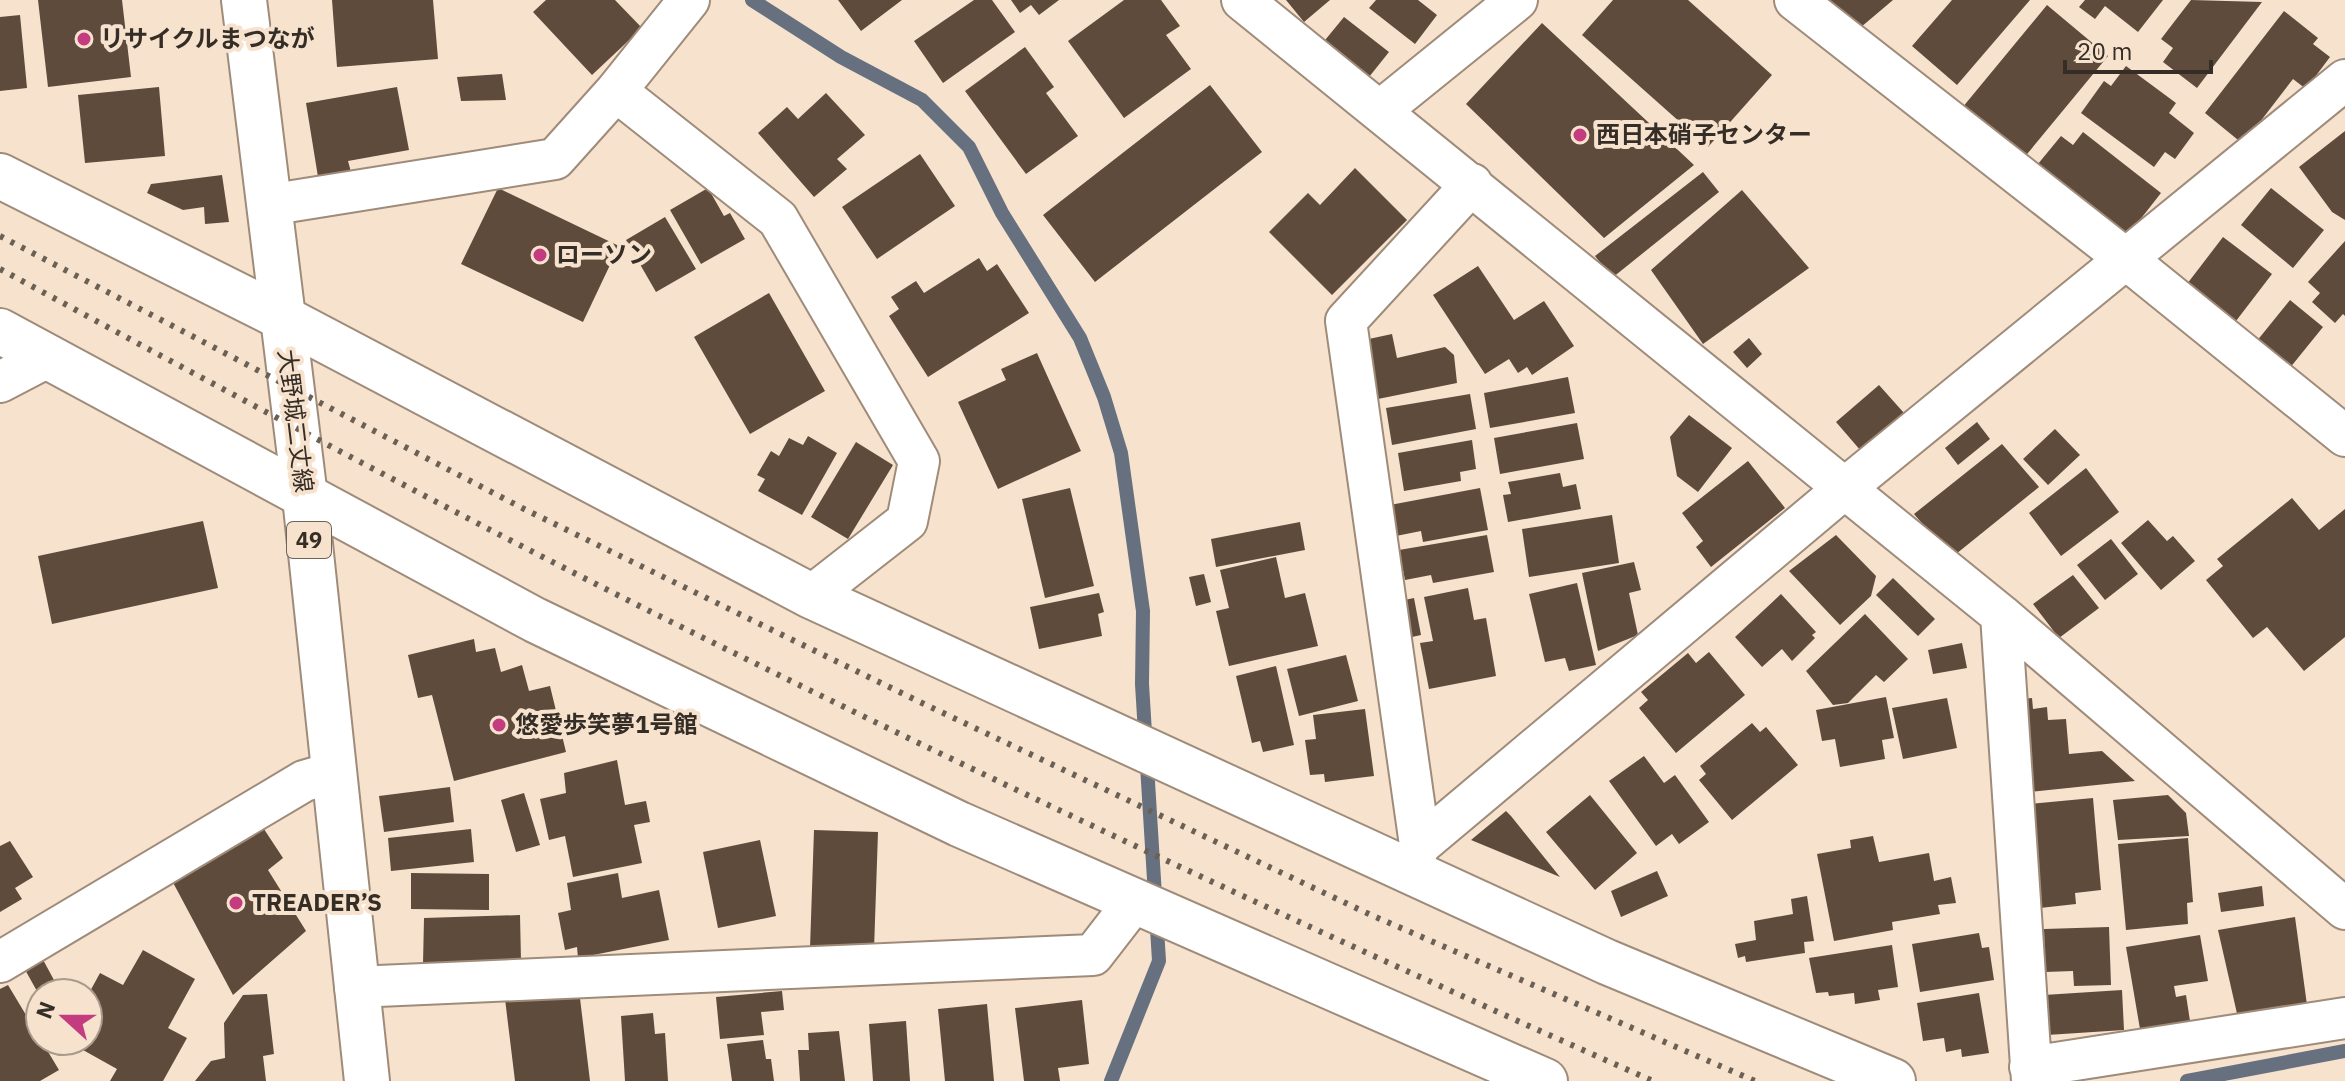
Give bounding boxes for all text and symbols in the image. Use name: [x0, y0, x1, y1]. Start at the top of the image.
place label: リサイクルまつなが: [100, 22, 315, 54]
scale bar: [2065, 24, 2211, 74]
marker: リサイクルまつなが: [75, 30, 93, 48]
text: 20 m: [2077, 35, 2132, 67]
place label: 西日本硝子センター: [1596, 118, 1812, 150]
marker: 西日本硝子センター: [1571, 126, 1589, 144]
place label: ローソン: [556, 238, 652, 270]
marker: ローソン: [531, 246, 549, 264]
street label: 大野城二丈線: [271, 347, 321, 494]
road number: 49: [287, 522, 331, 558]
place label: 悠愛歩笑夢1号館: [515, 708, 697, 740]
marker: 悠愛歩笑夢1号館: [490, 716, 508, 734]
place label: TREADER’S: [252, 886, 382, 918]
marker: TREADER’S: [227, 894, 245, 912]
north arrow: [24, 977, 104, 1057]
text: N: [28, 997, 61, 1022]

